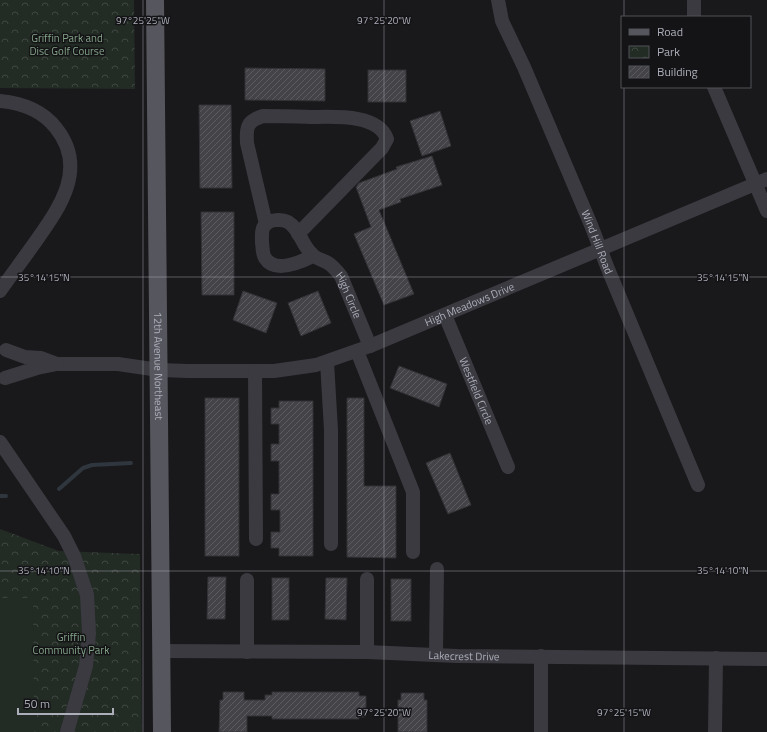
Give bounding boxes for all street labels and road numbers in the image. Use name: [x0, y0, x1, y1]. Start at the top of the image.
street label: Wind Hill Road: [577, 207, 617, 277]
street label: High Circle: [332, 268, 366, 321]
street label: High Meadows Drive: [422, 278, 517, 330]
street label: 12th Avenue Northeast: [150, 312, 167, 420]
street label: Westfield Circle: [455, 355, 498, 427]
street label: Lakecrest Drive: [428, 647, 500, 664]

